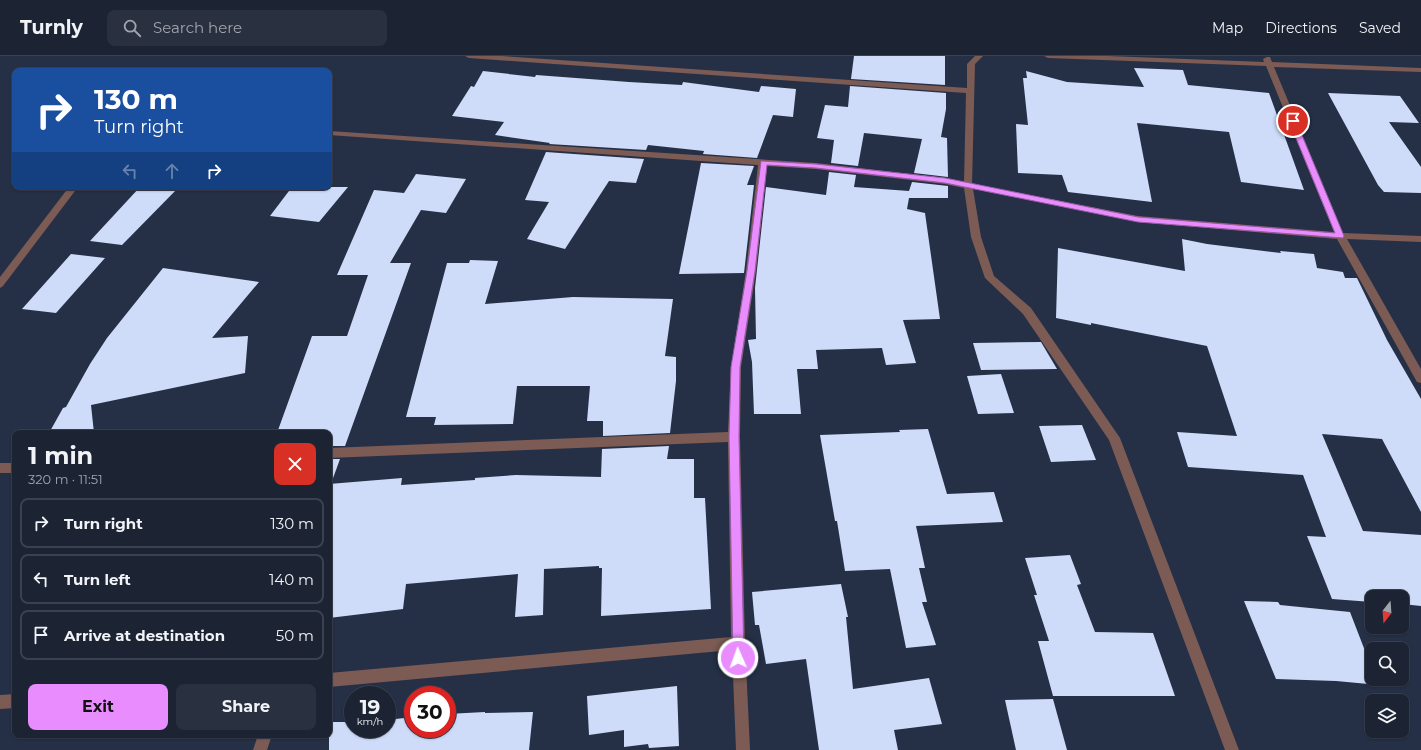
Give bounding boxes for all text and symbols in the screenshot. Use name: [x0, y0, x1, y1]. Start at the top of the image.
search box: [107, 10, 387, 46]
text: Turnly: [20, 16, 83, 39]
icon: search: [121, 17, 143, 39]
text: Search here: [153, 18, 242, 37]
text: Map: [1212, 19, 1243, 37]
text: Directions: [1265, 19, 1337, 37]
text: Saved: [1359, 19, 1401, 37]
text: 130 m: [94, 82, 178, 116]
icon: right: [28, 84, 80, 136]
pin: [1276, 104, 1310, 138]
icon: arrive: [1282, 110, 1304, 132]
text: Turn right: [94, 116, 184, 138]
icon: left: [119, 160, 141, 182]
icon: ahead: [161, 160, 183, 182]
icon: right: [203, 160, 225, 182]
text: 1 min: [28, 441, 93, 470]
button: close: [274, 443, 316, 485]
text: 320 m · 11:51: [28, 471, 103, 487]
icon: right: [30, 512, 52, 534]
text: Turn right: [64, 514, 143, 533]
text: 130 m: [270, 514, 314, 533]
icon: left: [30, 568, 52, 590]
text: Turn left: [64, 570, 131, 589]
text: 140 m: [269, 570, 314, 589]
north arrow: [1365, 590, 1409, 634]
map controls: [1365, 590, 1409, 738]
icon: arrive: [30, 624, 52, 646]
text: Arrive at destination: [64, 626, 225, 645]
text: 50 m: [276, 626, 314, 645]
position arrow: [717, 637, 759, 679]
button: search: [1365, 642, 1409, 686]
button: Exit: [28, 684, 168, 730]
button: Share: [176, 684, 316, 730]
speed limit sign: 30: [404, 686, 456, 738]
button: layers: [1365, 694, 1409, 738]
text: 19: [360, 695, 380, 719]
text: km/h: [357, 715, 383, 728]

